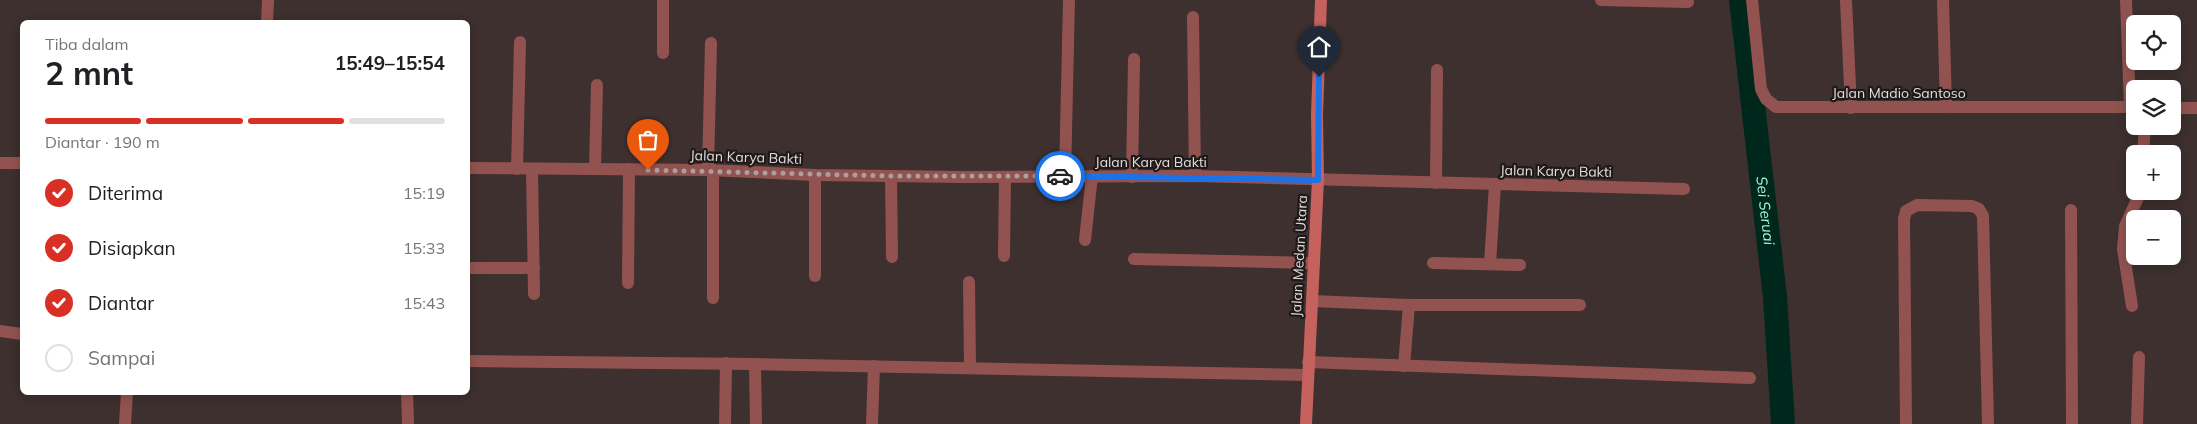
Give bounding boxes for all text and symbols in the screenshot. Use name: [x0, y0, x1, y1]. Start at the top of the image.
map controls: [2126, 15, 2181, 265]
button: locate: [2126, 15, 2181, 70]
pin: [1298, 26, 1340, 77]
icon: home: [1305, 33, 1333, 61]
text: Tiba dalam: [45, 34, 129, 54]
text: 15:49–15:54: [335, 51, 445, 75]
text: 2 mnt: [45, 53, 133, 93]
button: layers: [2126, 80, 2181, 135]
street label: Jalan Madio Santoso: [1832, 84, 1966, 102]
pin: [627, 119, 669, 170]
icon: bag: [634, 126, 662, 154]
text: Diantar · 190 m: [45, 132, 160, 152]
button: +: [2126, 145, 2181, 200]
street label: Jalan Karya Bakti: [690, 146, 802, 168]
courier: [1035, 151, 1085, 201]
street label: Jalan Karya Bakti: [1095, 153, 1207, 171]
street label: Jalan Karya Bakti: [1500, 161, 1612, 181]
icon: car: [1046, 162, 1074, 190]
water label: Sei Seruai: [1752, 175, 1779, 246]
icon: check: [45, 179, 73, 207]
text: Diterima: [88, 181, 163, 205]
text: 15:19: [403, 183, 445, 203]
street label: Jalan Medan Utara: [1287, 195, 1311, 317]
button: −: [2126, 210, 2181, 265]
icon: check: [45, 234, 73, 262]
text: Disiapkan: [88, 236, 176, 260]
text: 15:33: [403, 238, 445, 258]
icon: check: [45, 289, 73, 317]
text: Diantar: [88, 291, 154, 315]
text: 15:43: [403, 293, 445, 313]
text: Sampai: [88, 346, 155, 370]

